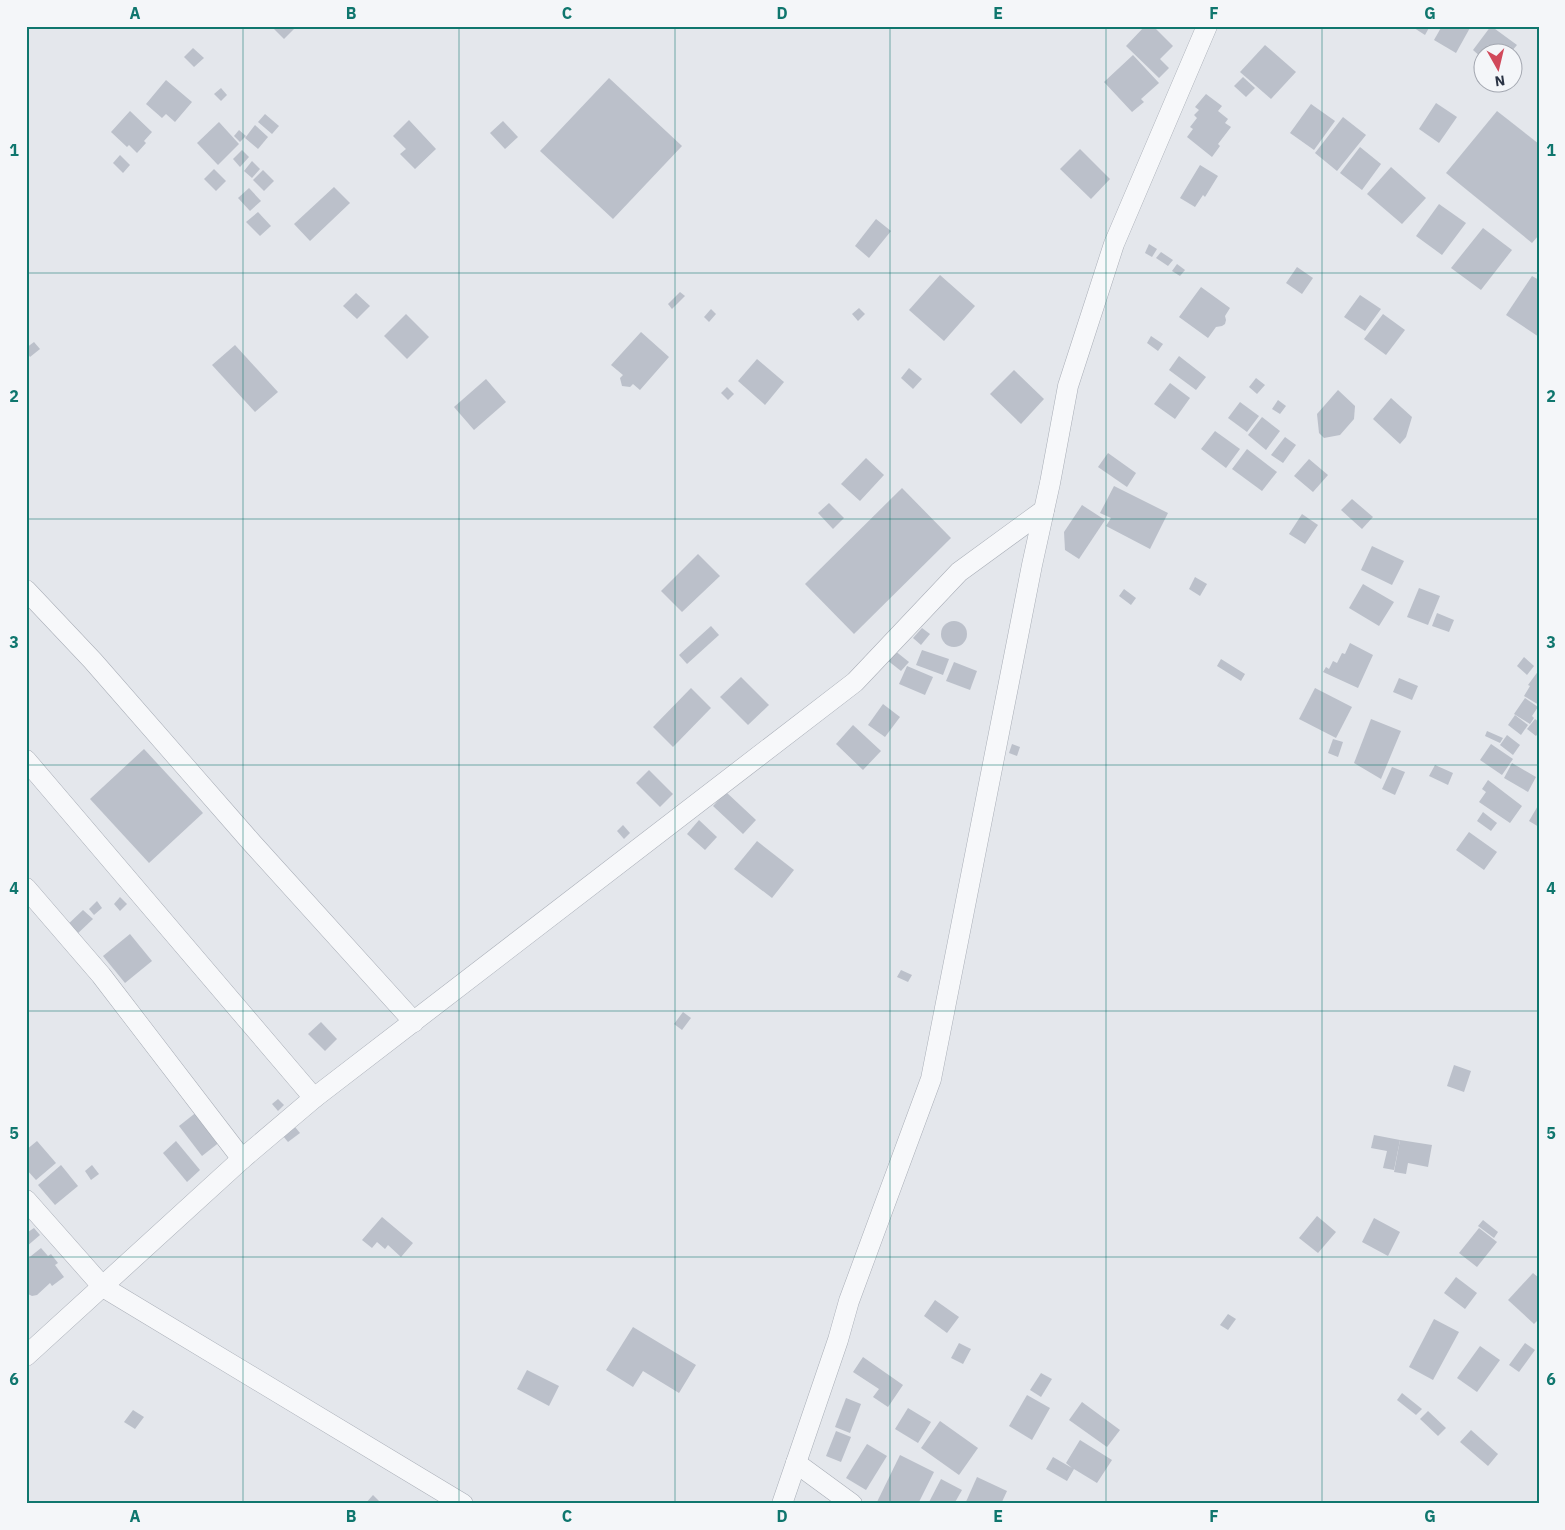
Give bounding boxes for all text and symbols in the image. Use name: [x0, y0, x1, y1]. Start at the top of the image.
text: A: [130, 3, 141, 23]
text: B: [346, 3, 357, 23]
text: C: [562, 3, 572, 23]
text: D: [776, 3, 788, 23]
text: E: [993, 3, 1003, 23]
text: F: [1209, 3, 1219, 23]
text: G: [1424, 3, 1436, 23]
north arrow: [1472, 42, 1522, 92]
text: N: [1494, 71, 1506, 90]
text: 1: [9, 140, 19, 160]
text: 1: [1546, 140, 1556, 160]
text: 2: [9, 386, 19, 406]
text: 2: [1546, 386, 1556, 406]
text: 3: [9, 632, 19, 652]
text: 3: [1546, 632, 1556, 652]
text: 4: [9, 878, 19, 898]
text: 4: [1546, 878, 1556, 898]
text: 5: [9, 1123, 19, 1143]
text: 5: [1546, 1123, 1556, 1143]
text: 6: [9, 1369, 19, 1389]
text: 6: [1546, 1369, 1556, 1389]
text: A: [130, 1506, 141, 1526]
text: B: [346, 1506, 357, 1526]
text: C: [562, 1506, 572, 1526]
text: D: [776, 1506, 788, 1526]
text: E: [993, 1506, 1003, 1526]
text: F: [1209, 1506, 1219, 1526]
text: G: [1424, 1506, 1436, 1526]

